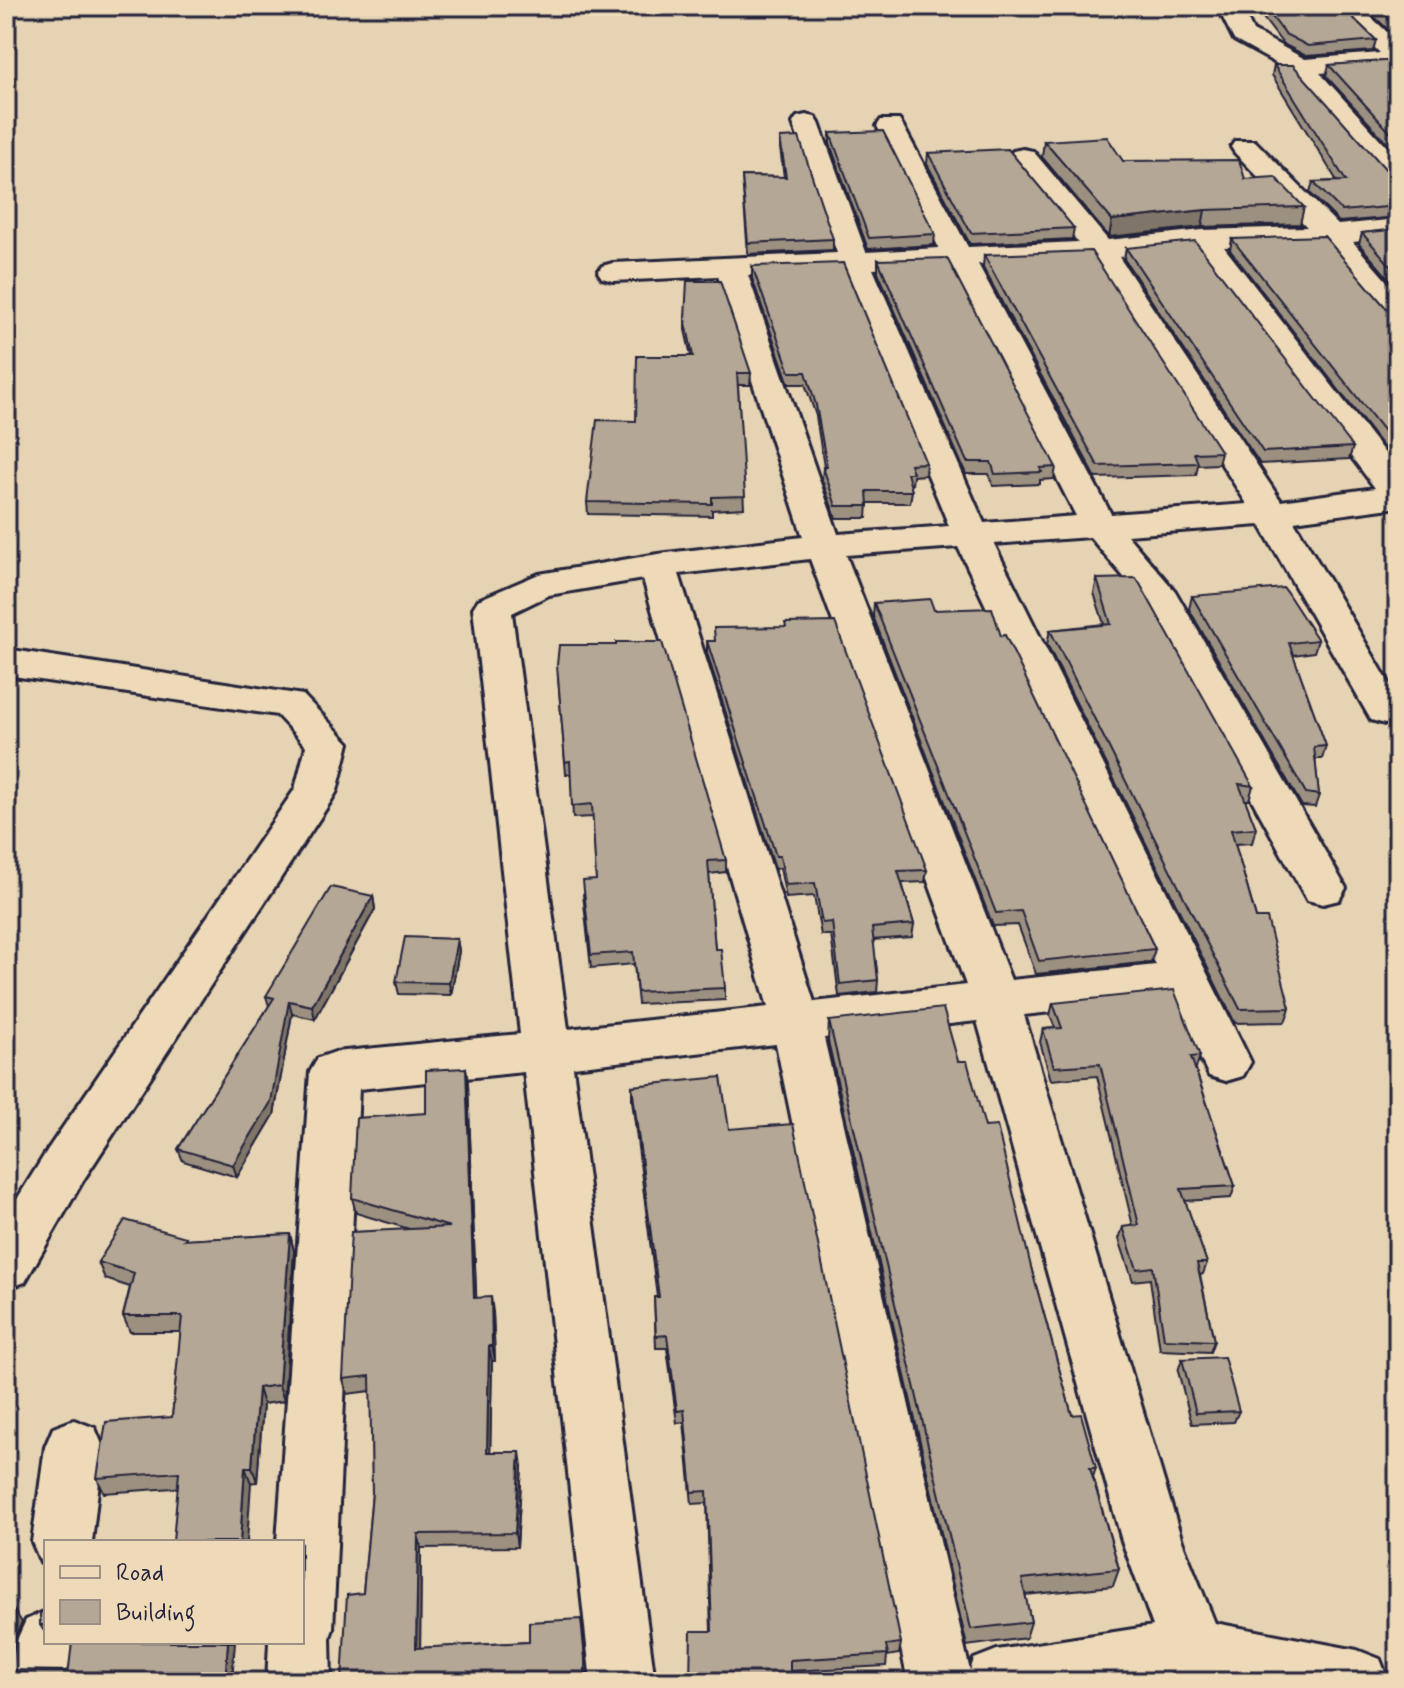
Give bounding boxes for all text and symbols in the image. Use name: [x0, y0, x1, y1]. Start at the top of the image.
legend: [44, 1540, 304, 1644]
text: Road: [116, 1558, 164, 1589]
text: Building: [116, 1598, 196, 1632]

